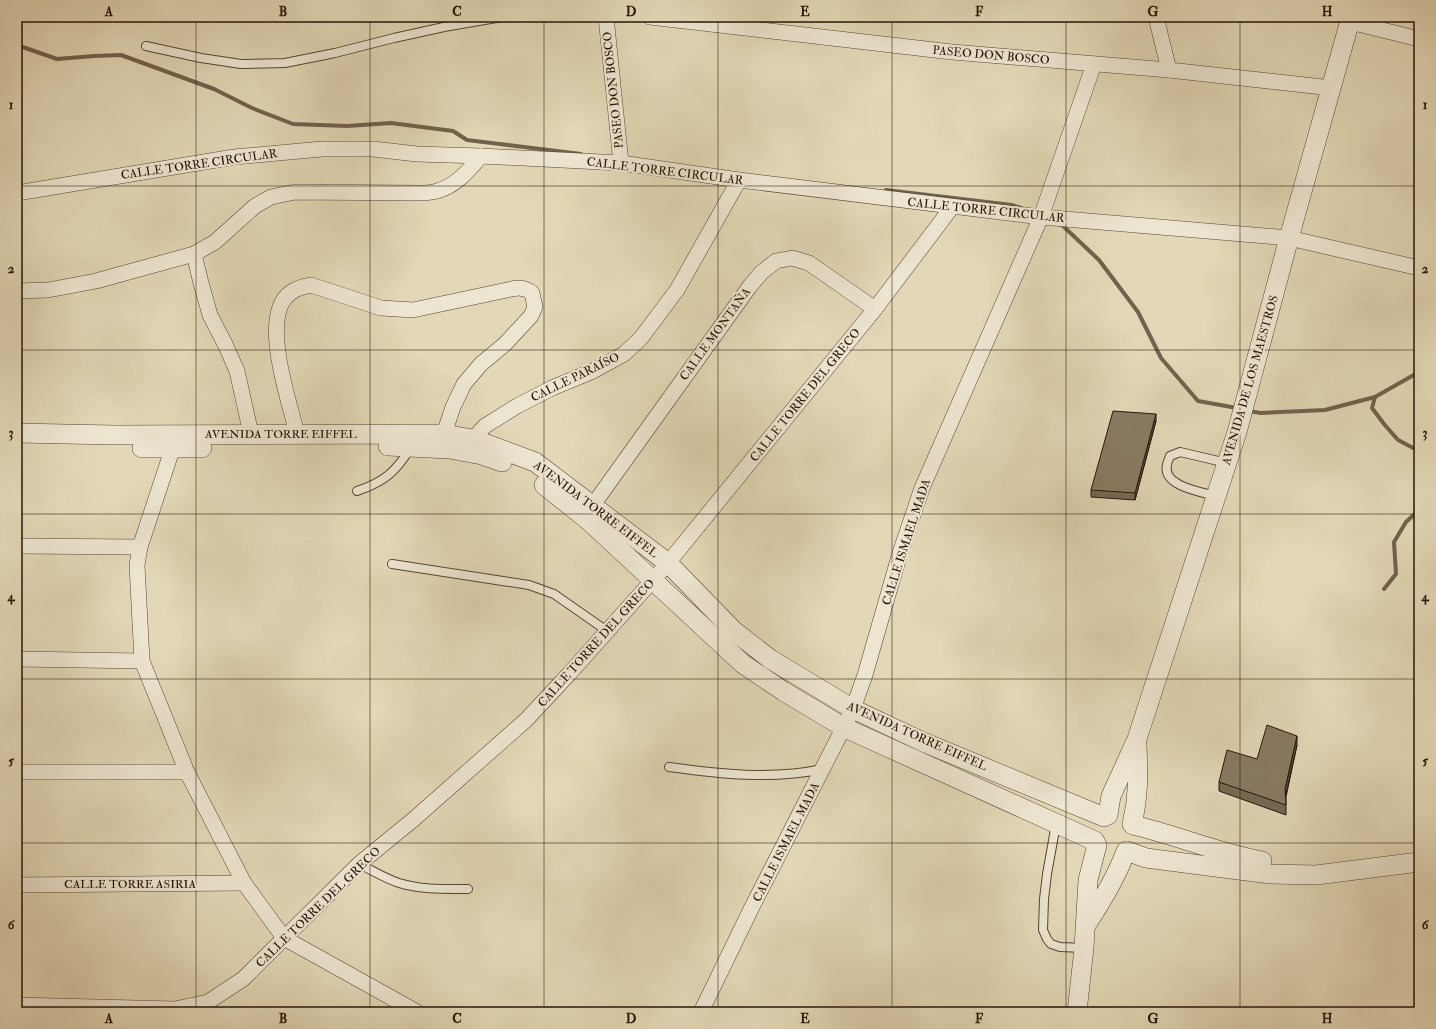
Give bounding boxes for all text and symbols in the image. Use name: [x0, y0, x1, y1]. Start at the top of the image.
text: A: [104, 4, 114, 20]
text: B: [279, 4, 287, 20]
text: C: [452, 4, 462, 20]
text: D: [626, 4, 637, 20]
text: E: [800, 4, 810, 20]
text: F: [975, 4, 984, 20]
text: G: [1148, 4, 1159, 20]
text: H: [1322, 4, 1333, 20]
street label: PASEO DON BOSCO: [600, 31, 627, 149]
street label: PASEO DON BOSCO: [932, 43, 1050, 68]
text: 1: [9, 97, 14, 113]
text: 1: [1423, 97, 1428, 113]
street label: CALLE TORRE CIRCULAR: [120, 146, 279, 183]
street label: CALLE TORRE CIRCULAR: [586, 154, 745, 189]
street label: CALLE TORRE CIRCULAR: [907, 195, 1066, 226]
text: 2: [8, 261, 15, 277]
text: 2: [1422, 261, 1429, 277]
street label: CALLE MONTAÑA: [677, 285, 754, 384]
street label: AVENIDA DE LOS MAESTROS: [1219, 293, 1282, 468]
street label: CALLE TORRE DEL GRECO: [747, 325, 864, 465]
street label: CALLE PARAÍSO: [528, 349, 622, 405]
text: 3: [9, 425, 14, 441]
text: 3: [1423, 425, 1428, 441]
street label: AVENIDA TORRE EIFFEL: [204, 427, 357, 442]
street label: AVENIDA TORRE EIFFEL: [530, 457, 661, 561]
street label: CALLE ISMAEL MADA: [879, 477, 934, 607]
street label: CALLE TORRE DEL GRECO: [535, 576, 658, 711]
text: 4: [6, 589, 15, 605]
text: 4: [1420, 589, 1429, 605]
street label: AVENIDA TORRE EIFFEL: [843, 698, 990, 774]
text: 5: [8, 753, 14, 769]
text: 5: [1422, 753, 1428, 769]
street label: CALLE ISMAEL MADA: [750, 780, 823, 904]
street label: CALLE TORRE DEL GRECO: [253, 844, 384, 971]
street label: CALLE TORRE ASIRIA: [64, 877, 196, 892]
text: 6: [8, 917, 16, 933]
text: 6: [1422, 917, 1430, 933]
text: A: [104, 1011, 114, 1027]
text: B: [279, 1011, 287, 1027]
text: C: [452, 1011, 462, 1027]
text: D: [626, 1011, 637, 1027]
text: E: [800, 1011, 810, 1027]
text: F: [975, 1011, 984, 1027]
text: G: [1148, 1011, 1159, 1027]
text: H: [1322, 1011, 1333, 1027]

